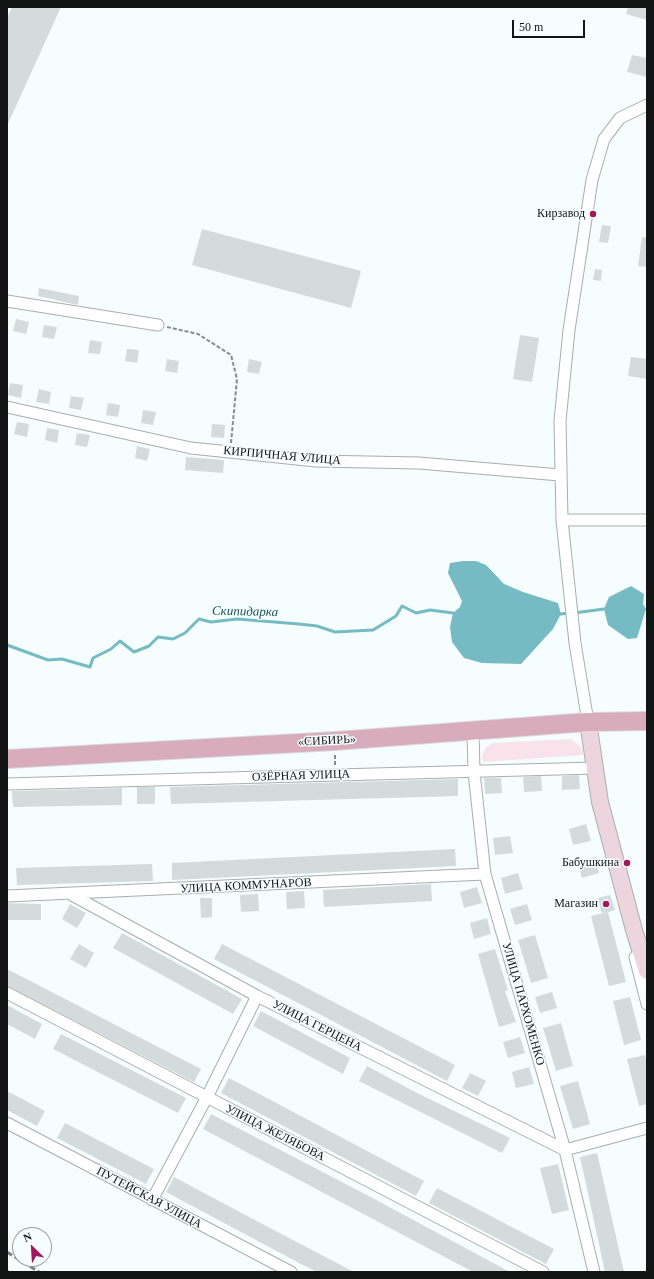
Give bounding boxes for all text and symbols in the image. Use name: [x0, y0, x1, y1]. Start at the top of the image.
scale bar: [514, 12, 587, 38]
text: 50 m: [519, 20, 543, 34]
place label: Кирзавод: [537, 207, 585, 221]
marker: Кирзавод: [588, 209, 598, 219]
street label: КИРПИЧНАЯ УЛИЦА: [223, 444, 341, 468]
water label: Скипидарка: [212, 604, 278, 620]
street label: «СИБИРЬ»: [298, 732, 356, 750]
street label: ОЗЁРНАЯ УЛИЦА: [252, 767, 350, 785]
place label: Бабушкина: [562, 856, 619, 870]
marker: Бабушкина: [622, 858, 632, 868]
street label: УЛИЦА КОММУНАРОВ: [180, 875, 312, 897]
place label: Магазин: [554, 897, 598, 911]
marker: Магазин: [601, 899, 611, 909]
street label: УЛИЦА ПАРХОМЕНКО: [499, 941, 547, 1067]
street label: УЛИЦА ГЕРЦЕНА: [270, 997, 364, 1055]
street label: УЛИЦА ЖЕЛЯБОВА: [223, 1102, 327, 1164]
street label: ПУТЕЙСКАЯ УЛИЦА: [94, 1164, 204, 1232]
north arrow: [12, 1227, 52, 1267]
text: N: [21, 1230, 33, 1244]

